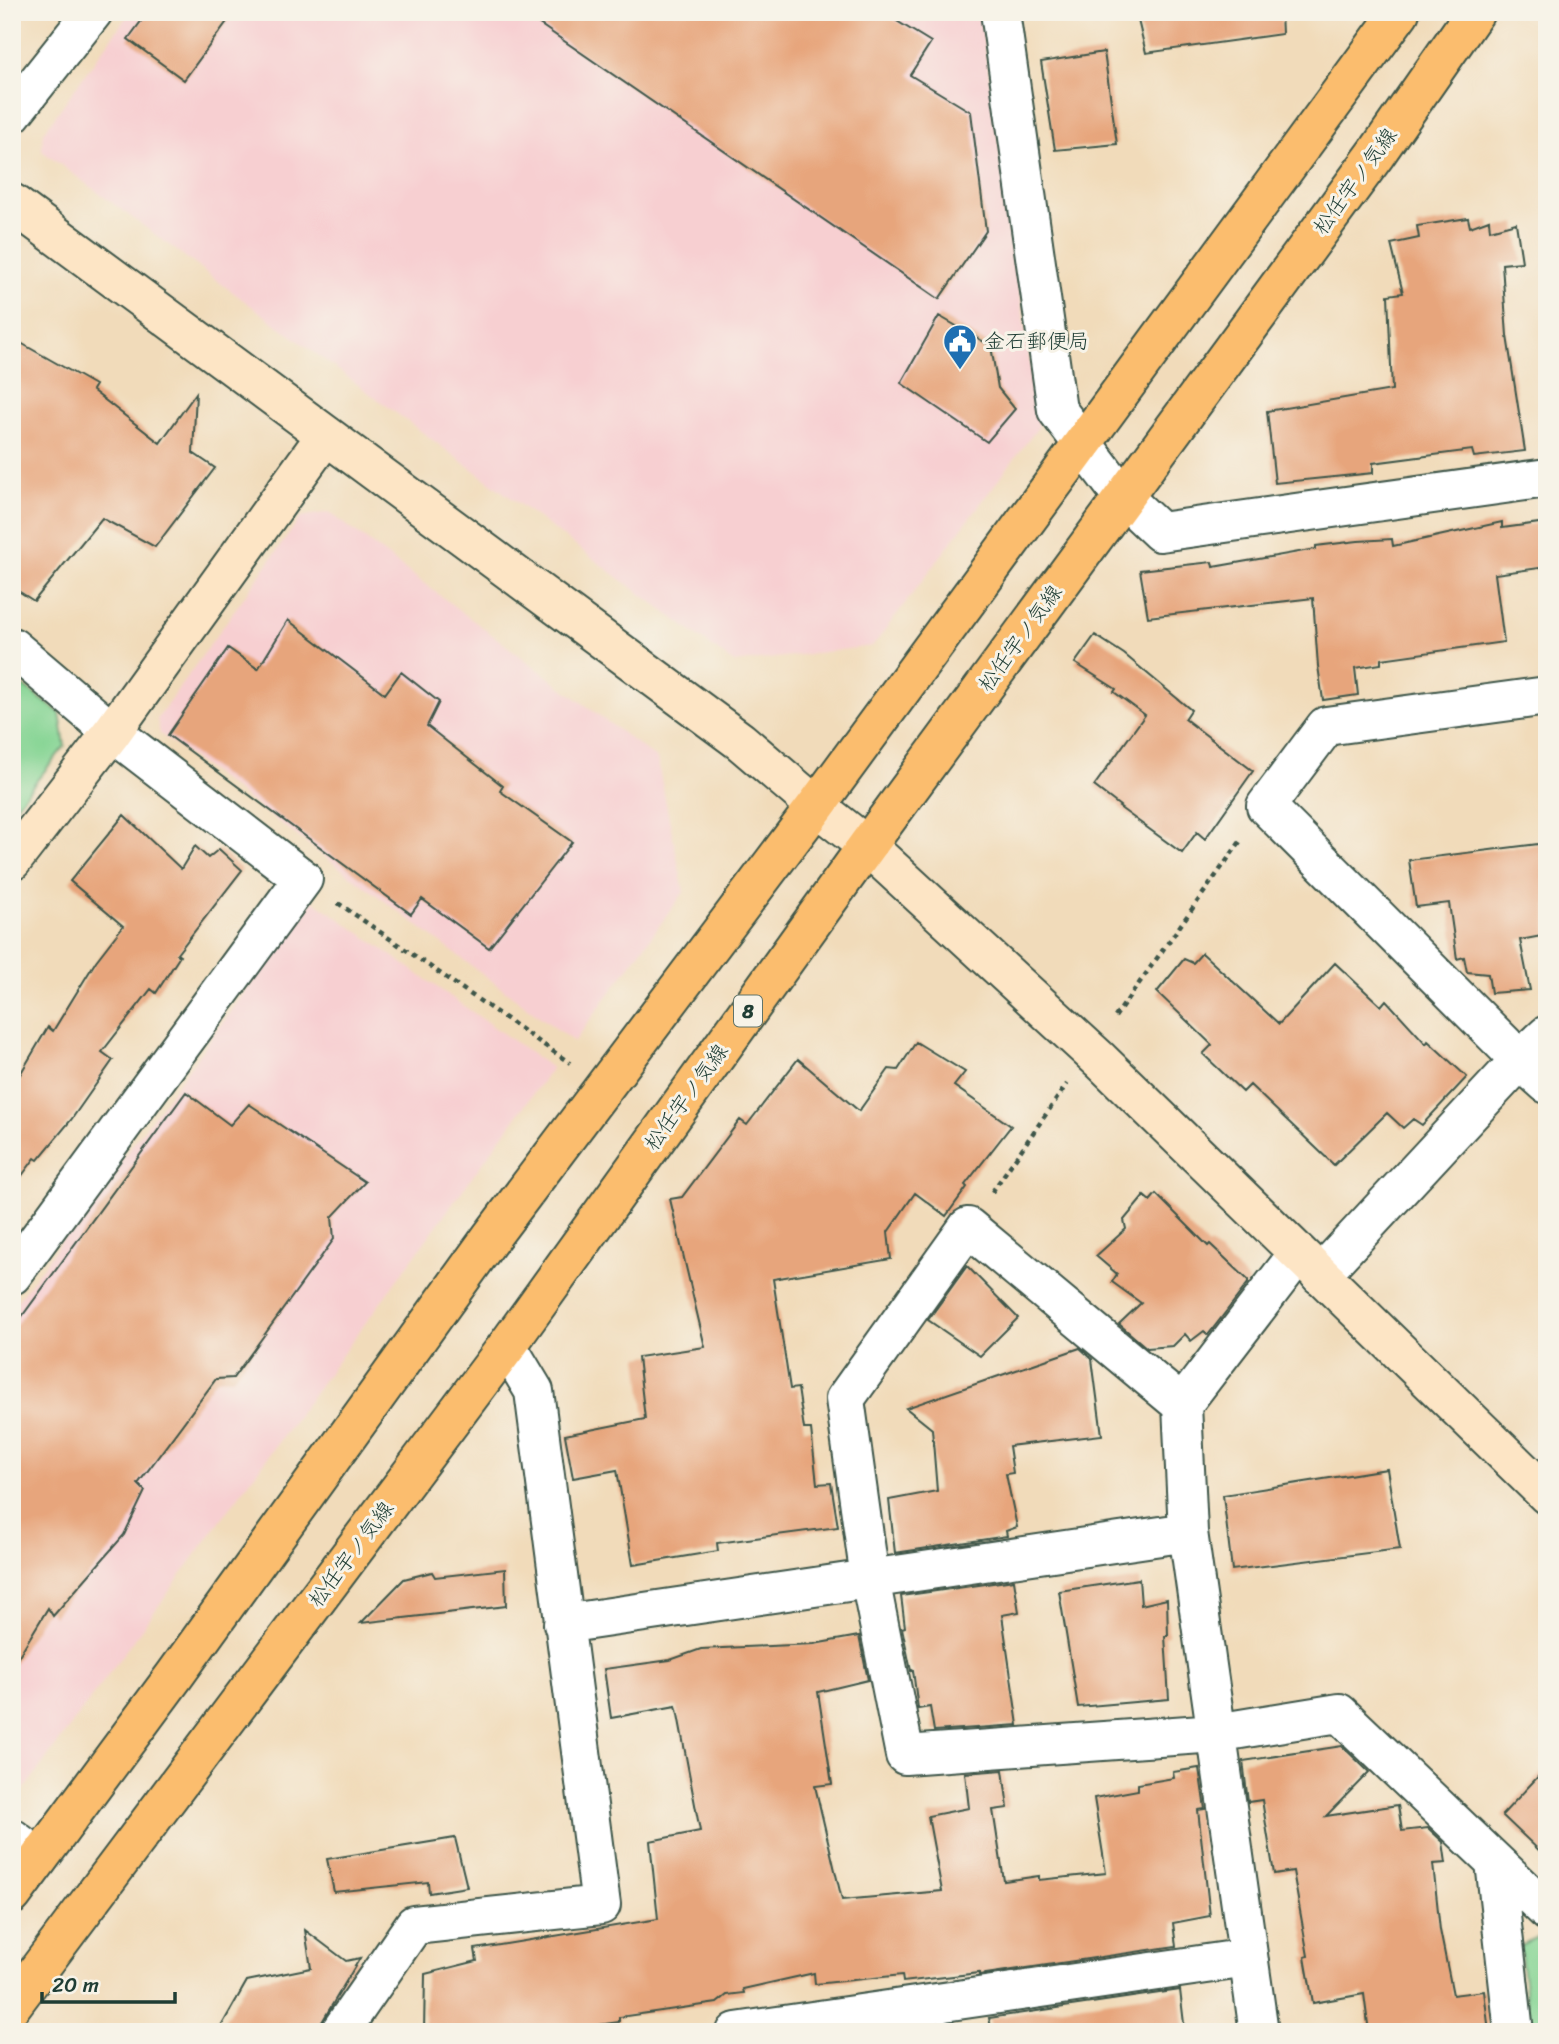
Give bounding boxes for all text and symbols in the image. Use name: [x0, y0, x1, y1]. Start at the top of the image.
street label: 松任宇ノ気線: [1303, 119, 1407, 243]
public building icon: 金石郵便局: [941, 322, 979, 371]
place label: 金石郵便局: [984, 322, 1089, 360]
street label: 松任宇ノ気線: [968, 576, 1072, 700]
road number: 8: [734, 995, 762, 1026]
street label: 松任宇ノ気線: [634, 1035, 738, 1159]
street label: 松任宇ノ気線: [298, 1492, 404, 1616]
scale bar: [42, 1960, 175, 2004]
text: 20 m: [52, 1966, 99, 2004]

